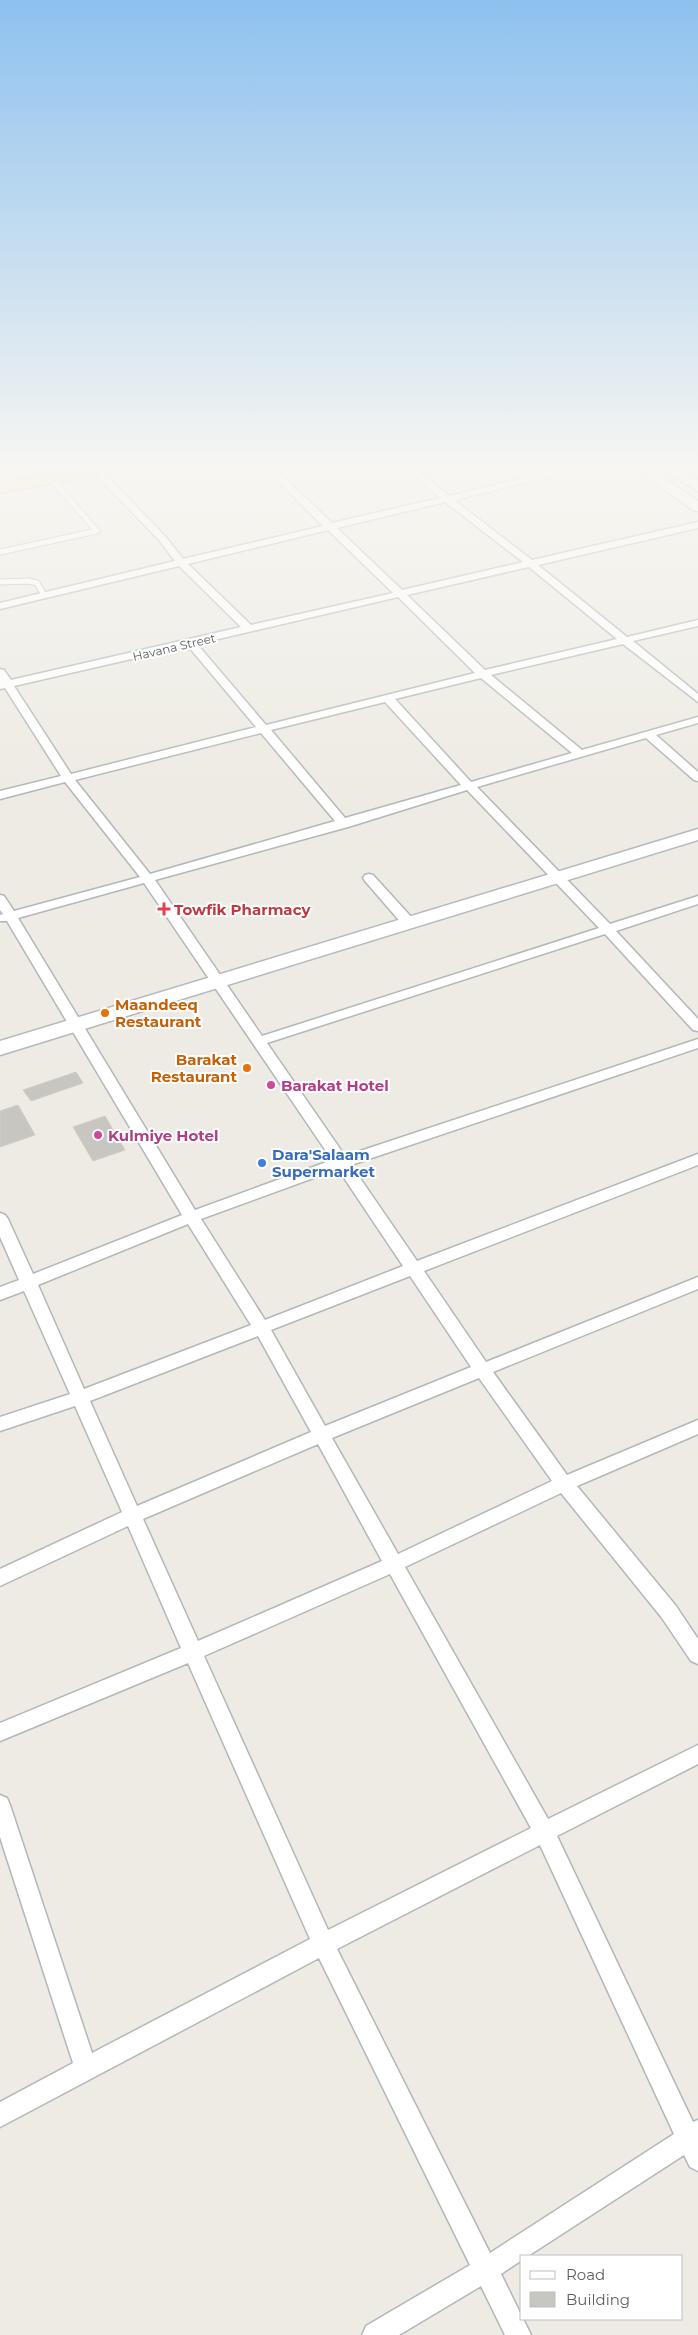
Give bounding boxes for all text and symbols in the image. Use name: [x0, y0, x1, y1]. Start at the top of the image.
street label: Havana Street: [131, 630, 217, 664]
place label: Towfik Pharmacy: [174, 900, 312, 919]
marker: Towfik Pharmacy: [158, 903, 170, 915]
place label: Maandeeq Restaurant: [115, 995, 202, 1031]
marker: Maandeeq Restaurant: [99, 1007, 111, 1019]
place label: Barakat Restaurant: [151, 1050, 237, 1086]
marker: Barakat Restaurant: [241, 1062, 253, 1074]
place label: Barakat Hotel: [281, 1076, 389, 1095]
marker: Barakat Hotel: [265, 1079, 277, 1091]
place label: Kulmiye Hotel: [108, 1126, 219, 1145]
marker: Kulmiye Hotel: [92, 1129, 104, 1141]
place label: Dara'Salaam Supermarket: [272, 1145, 375, 1181]
marker: Dara'Salaam Supermarket: [256, 1157, 268, 1169]
legend: [520, 2255, 683, 2320]
text: Road: [566, 2265, 605, 2284]
text: Building: [566, 2290, 630, 2309]

